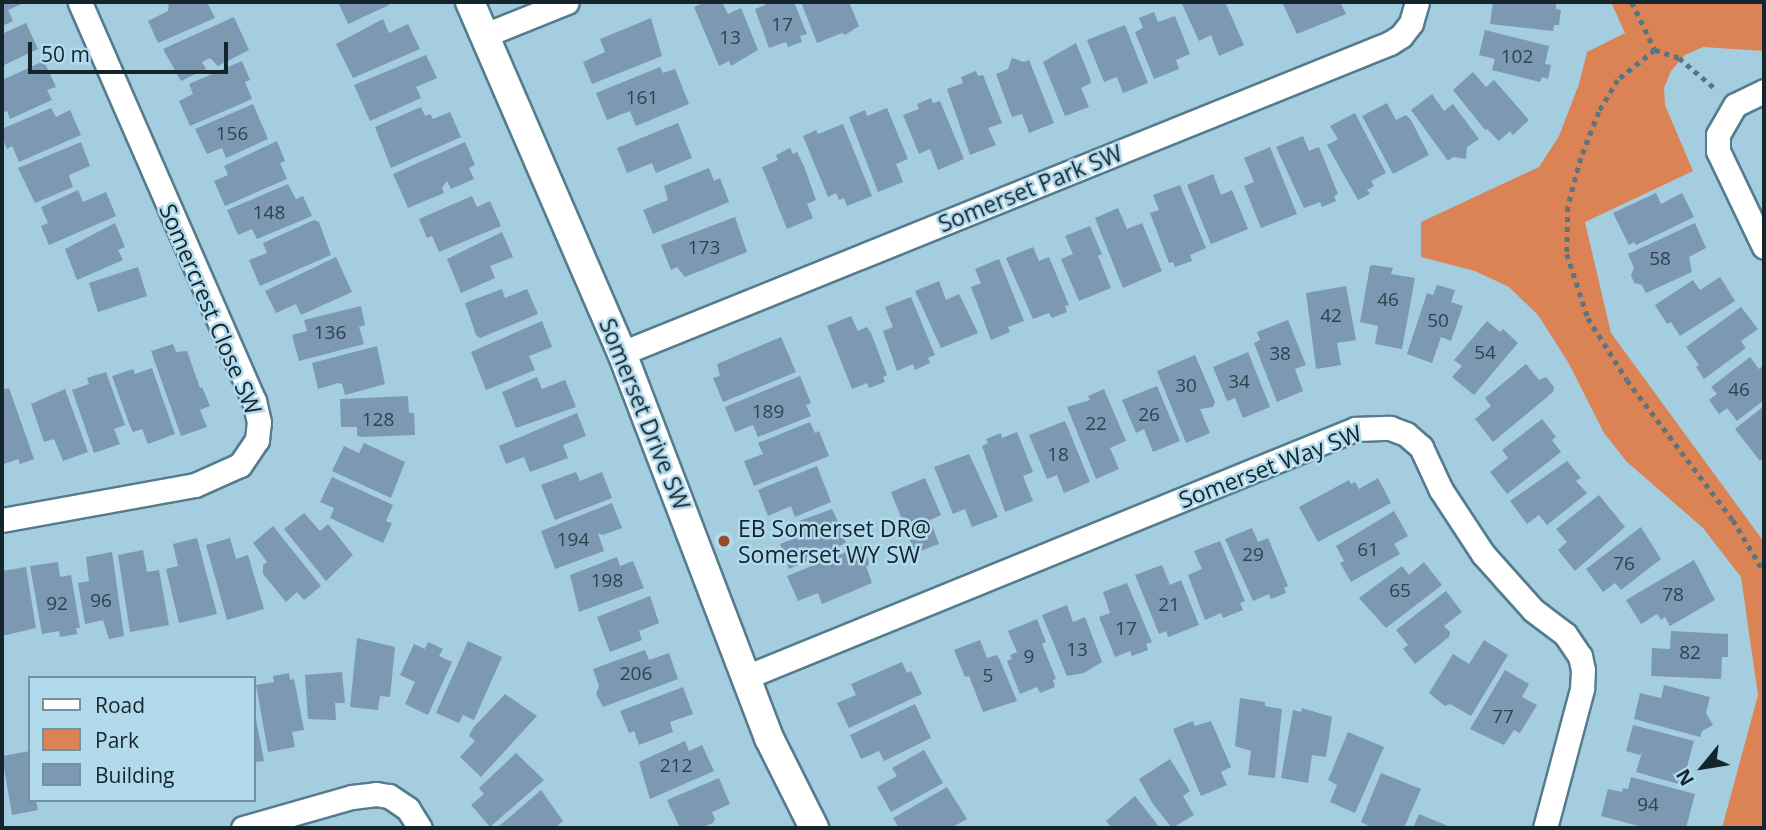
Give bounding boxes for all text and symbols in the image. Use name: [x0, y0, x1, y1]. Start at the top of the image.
house number: 17: [771, 14, 793, 36]
house number: 13: [719, 27, 741, 49]
scale bar: [32, 28, 231, 72]
text: 50 m: [41, 40, 90, 68]
house number: 102: [1501, 46, 1533, 68]
house number: 161: [626, 87, 658, 109]
house number: 156: [216, 123, 248, 145]
street label: Somerset Park SW: [934, 138, 1126, 238]
street label: Somercrest Close SW: [154, 199, 268, 419]
house number: 148: [253, 202, 285, 224]
house number: 173: [688, 237, 720, 259]
house number: 58: [1649, 248, 1671, 270]
house number: 46: [1377, 289, 1399, 311]
house number: 42: [1320, 305, 1342, 327]
house number: 50: [1427, 310, 1449, 332]
street label: Somerset Drive SW: [594, 314, 696, 514]
house number: 136: [314, 322, 346, 344]
house number: 54: [1474, 342, 1496, 364]
house number: 38: [1269, 343, 1291, 365]
house number: 34: [1228, 371, 1250, 393]
house number: 30: [1175, 375, 1197, 397]
house number: 46: [1728, 379, 1750, 401]
house number: 189: [752, 401, 784, 423]
house number: 26: [1138, 404, 1160, 426]
house number: 128: [362, 409, 394, 431]
house number: 22: [1085, 413, 1107, 435]
street label: Somerset Way SW: [1175, 418, 1365, 514]
house number: 18: [1047, 444, 1069, 466]
place label: EB Somerset DR@ Somerset WY SW: [738, 514, 931, 568]
house number: 194: [557, 529, 589, 551]
marker: EB Somerset DR@ Somerset WY SW: [716, 533, 732, 549]
house number: 61: [1357, 539, 1379, 561]
house number: 29: [1242, 544, 1264, 566]
house number: 76: [1613, 553, 1635, 575]
house number: 198: [591, 570, 623, 592]
house number: 65: [1389, 580, 1411, 602]
house number: 78: [1662, 584, 1684, 606]
house number: 96: [90, 590, 112, 612]
house number: 92: [46, 593, 68, 615]
house number: 21: [1158, 594, 1180, 616]
house number: 17: [1115, 618, 1137, 640]
house number: 13: [1066, 639, 1088, 661]
house number: 82: [1679, 642, 1701, 664]
house number: 9: [1024, 646, 1034, 668]
house number: 206: [620, 663, 652, 685]
house number: 5: [983, 665, 993, 687]
legend: [28, 676, 256, 802]
text: Road: [95, 691, 145, 719]
house number: 77: [1492, 706, 1514, 728]
text: Park: [95, 726, 139, 754]
north arrow: [1668, 732, 1738, 802]
house number: 212: [660, 755, 692, 777]
text: Building: [95, 761, 174, 789]
text: N: [1670, 764, 1700, 791]
house number: 94: [1637, 794, 1659, 816]

